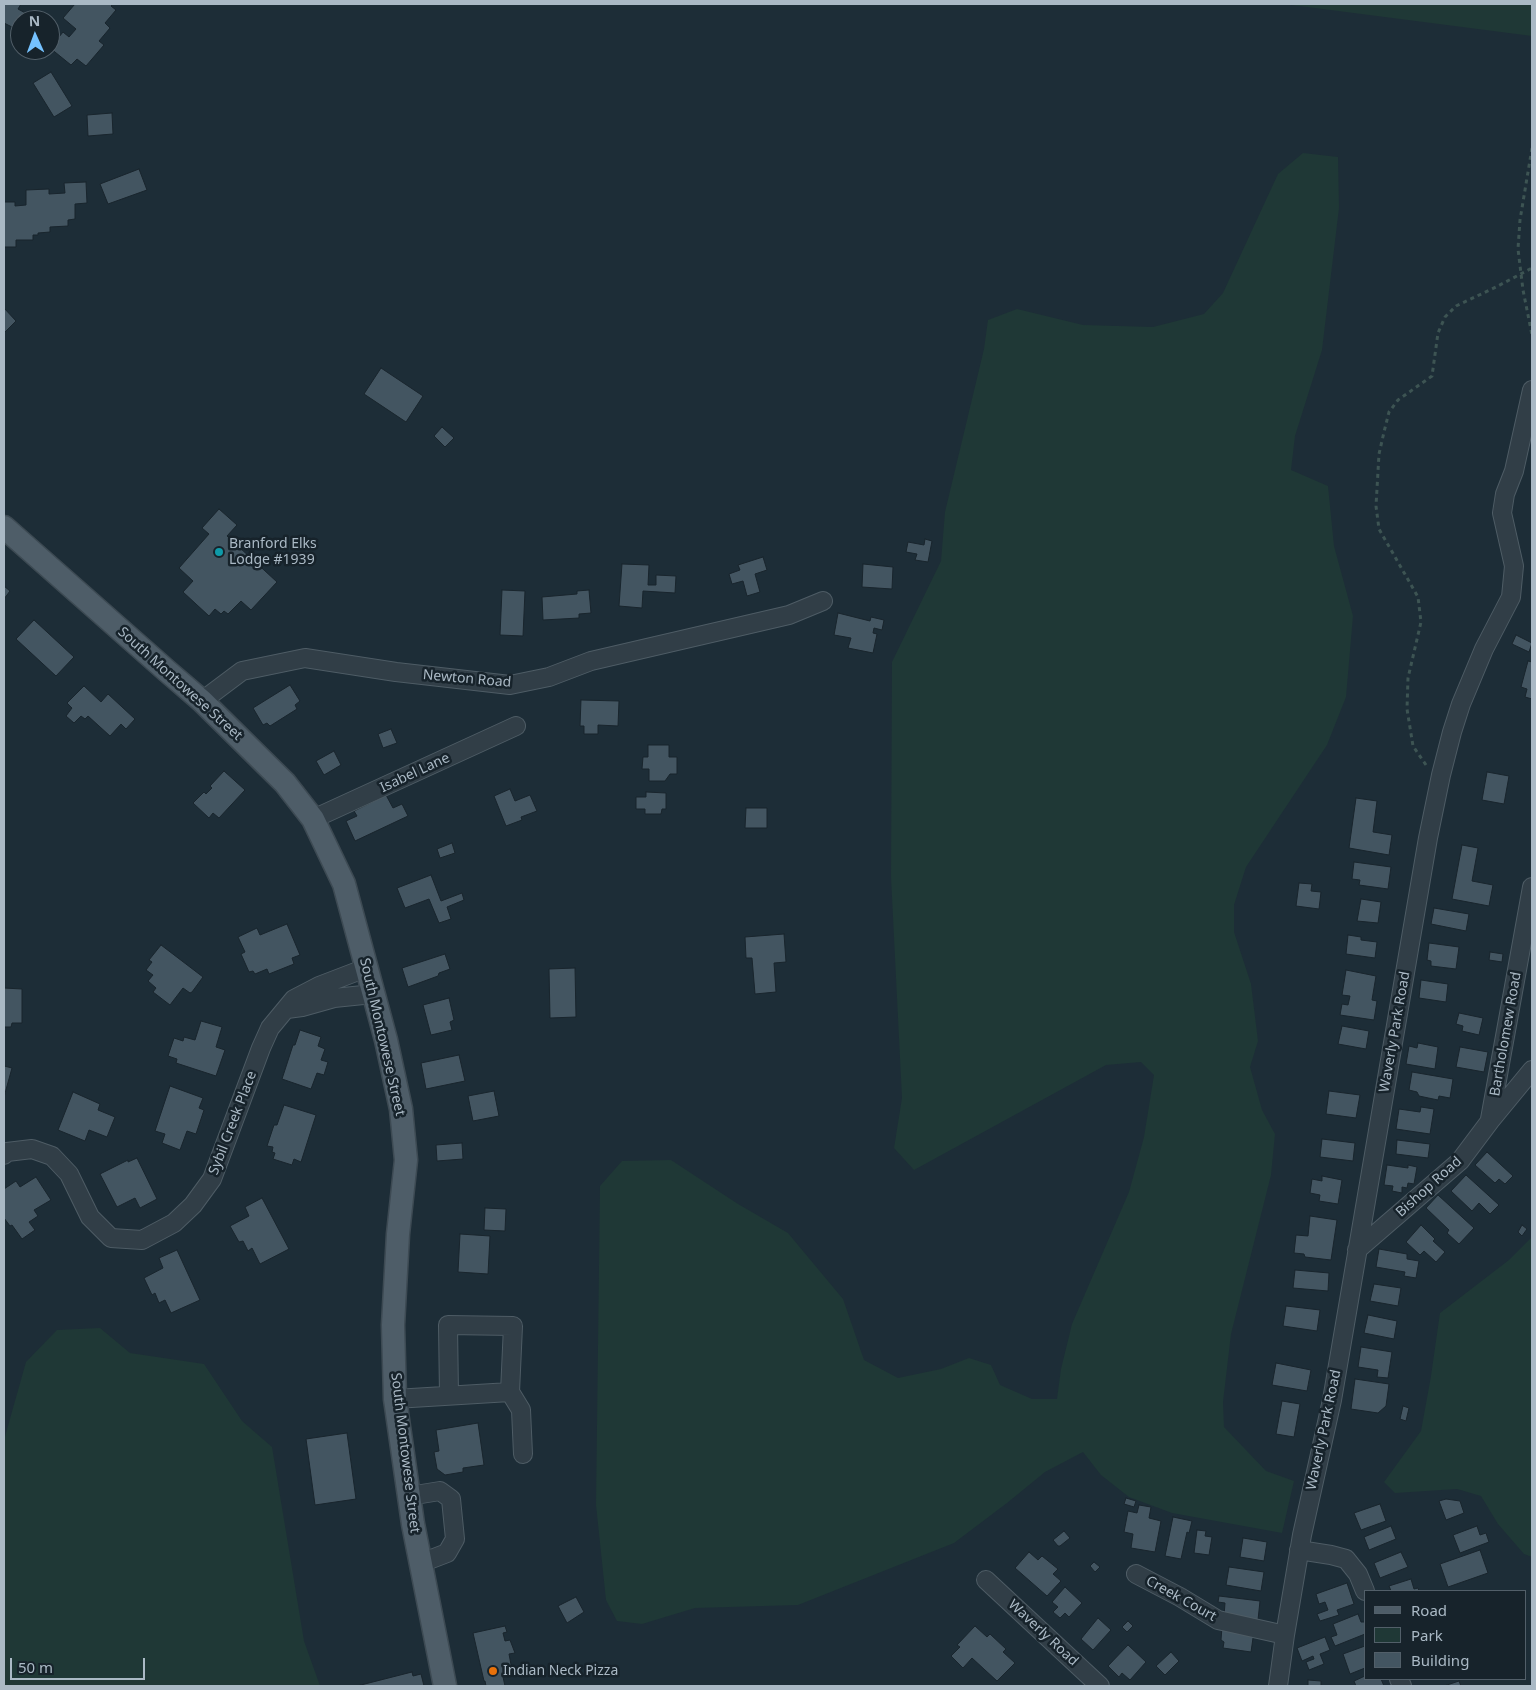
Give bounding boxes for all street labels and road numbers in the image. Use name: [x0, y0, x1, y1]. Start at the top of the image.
street label: South Montowese Street: [114, 624, 246, 744]
street label: Newton Road: [422, 667, 512, 691]
street label: Isabel Lane: [378, 750, 452, 796]
street label: South Montowese Street: [356, 956, 408, 1118]
street label: Waverly Park Road: [1376, 970, 1414, 1094]
street label: Bartholomew Road: [1487, 971, 1525, 1097]
street label: Sybil Creek Place: [205, 1069, 261, 1177]
street label: Bishop Road: [1393, 1153, 1465, 1221]
street label: Waverly Park Road: [1303, 1368, 1345, 1492]
street label: South Montowese Street: [387, 1372, 423, 1534]
street label: Creek Court: [1143, 1573, 1219, 1625]
street label: Waverly Road: [1005, 1596, 1081, 1670]

